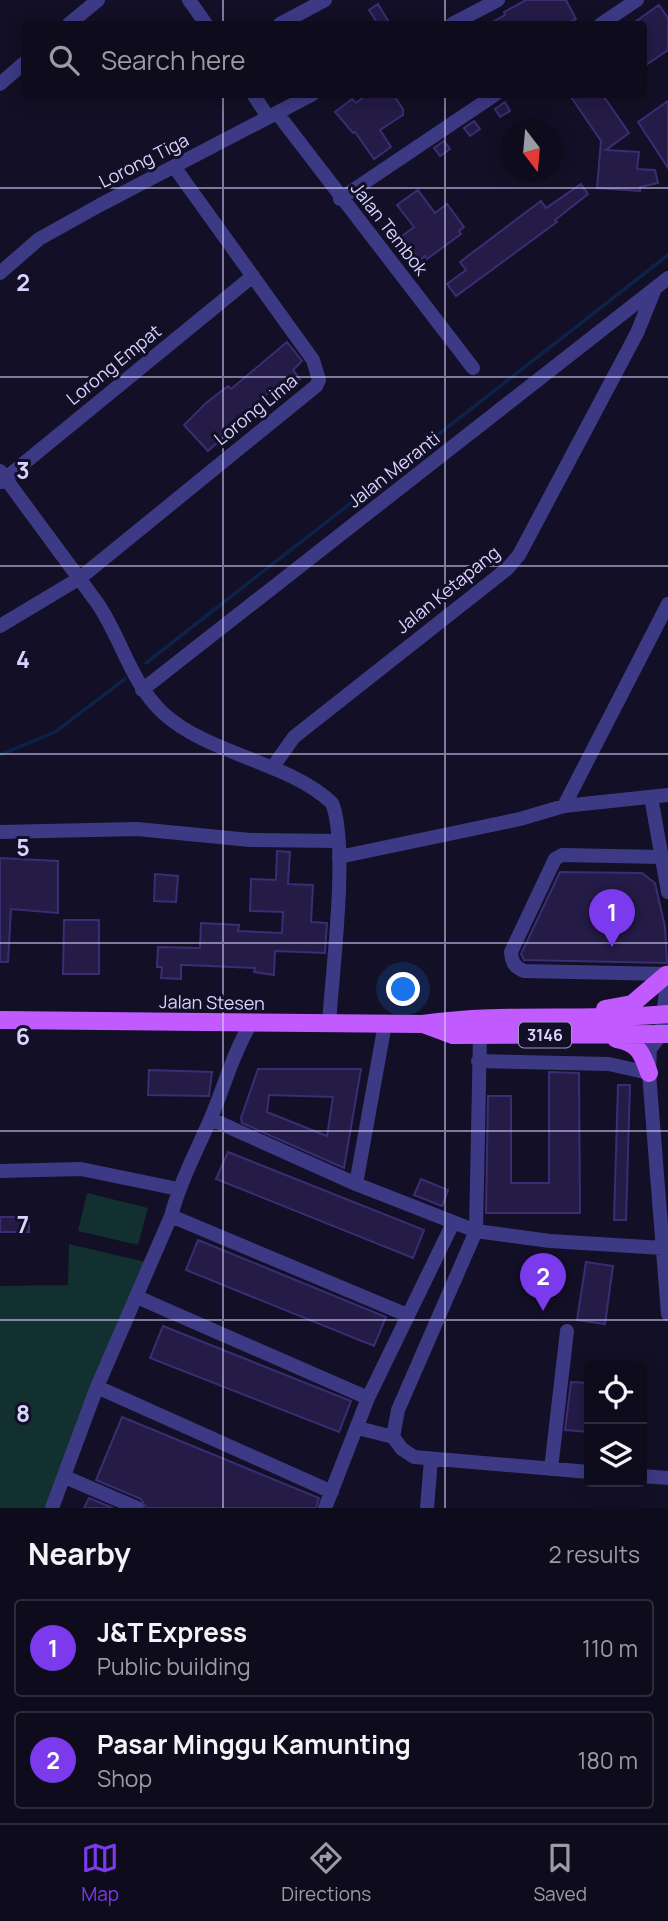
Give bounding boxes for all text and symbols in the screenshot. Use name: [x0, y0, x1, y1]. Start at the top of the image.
search box: [21, 21, 647, 98]
icon: search: [45, 41, 83, 79]
text: Search here: [101, 42, 246, 78]
north arrow: [500, 119, 563, 182]
street label: Lorong Tiga: [95, 127, 192, 193]
street label: Jalan Tembok: [346, 177, 434, 281]
text: 2: [16, 266, 30, 298]
street label: Lorong Empat: [61, 319, 166, 410]
street label: Lorong Lima: [209, 368, 302, 450]
street label: Jalan Meranti: [342, 426, 444, 513]
text: 3: [16, 454, 30, 486]
street label: Jalan Ketapang: [391, 540, 504, 638]
text: 4: [16, 643, 30, 675]
text: 5: [16, 831, 30, 863]
pin: 1: [589, 889, 635, 947]
your location: [386, 972, 420, 1006]
street label: Jalan Stesen: [159, 989, 265, 1015]
text: 6: [16, 1020, 30, 1052]
road number: 3146: [519, 1023, 571, 1048]
text: 7: [17, 1208, 29, 1240]
pin: 2: [520, 1253, 566, 1311]
map controls: [584, 1361, 647, 1487]
button: locate: [584, 1361, 647, 1424]
text: 8: [16, 1397, 30, 1429]
button: layers: [584, 1424, 647, 1487]
text: Nearby: [28, 1533, 131, 1574]
text: 2 results: [548, 1538, 640, 1570]
text: J&T Express: [97, 1614, 247, 1650]
text: 1: [48, 1632, 58, 1664]
text: 110 m: [582, 1632, 638, 1664]
text: Public building: [97, 1650, 251, 1682]
text: Pasar Minggu Kamunting: [97, 1726, 411, 1762]
text: 2: [46, 1744, 60, 1776]
text: 180 m: [578, 1744, 638, 1776]
text: Shop: [97, 1762, 152, 1794]
tab: Map: [81, 1839, 119, 1907]
tab: Directions: [281, 1839, 371, 1907]
tab: Saved: [533, 1839, 587, 1907]

